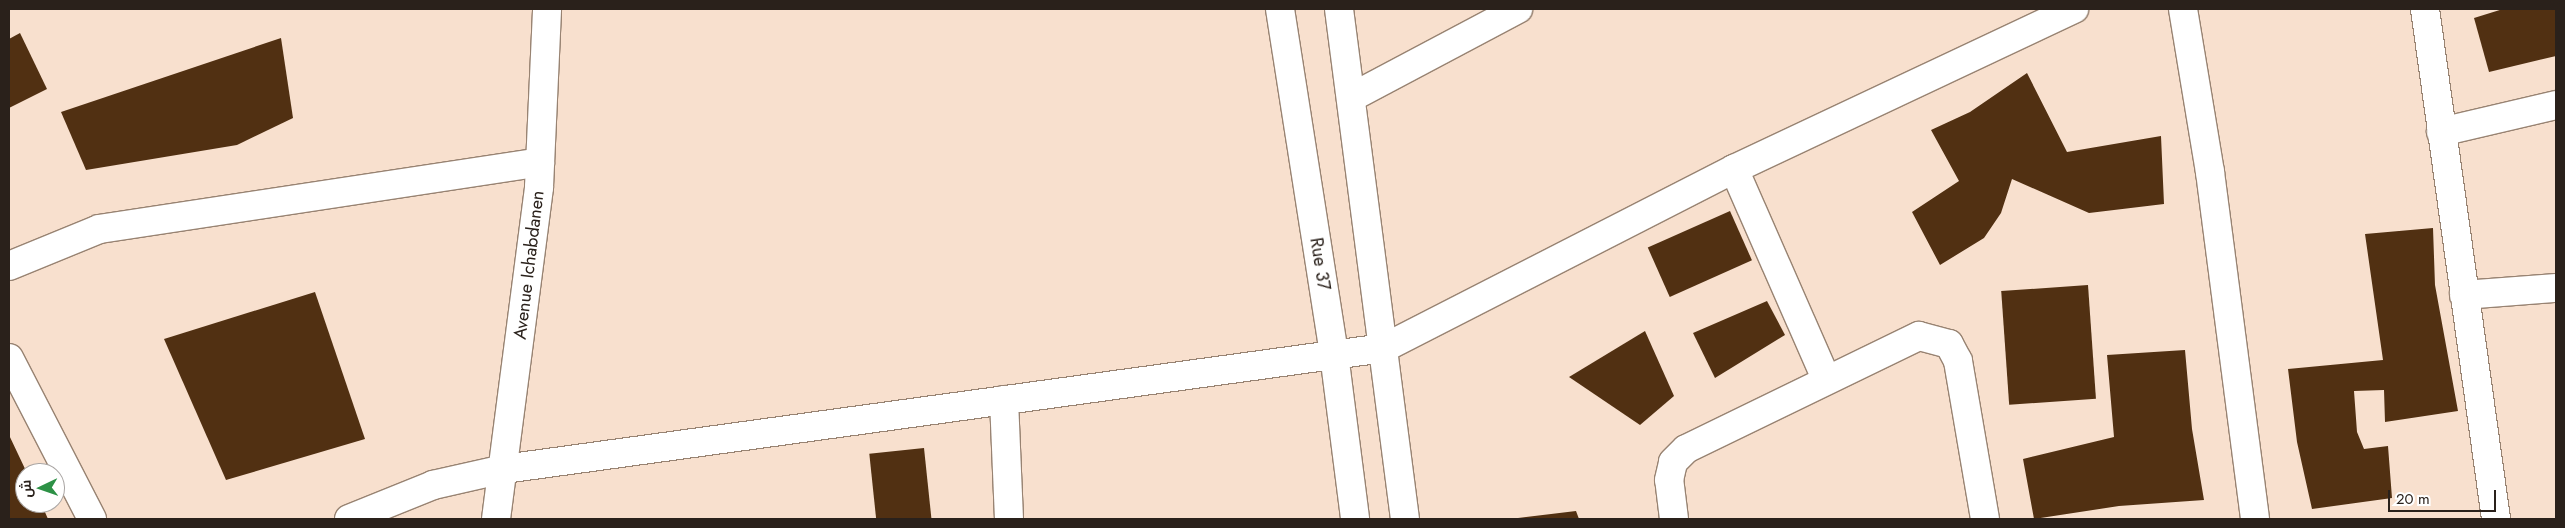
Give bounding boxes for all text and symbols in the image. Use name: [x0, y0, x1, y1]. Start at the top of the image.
street label: Avenue Ichabdanen: [509, 189, 549, 341]
street label: Rue 37: [1305, 236, 1335, 292]
north arrow: [15, 463, 65, 513]
text: ش: [16, 479, 36, 498]
scale bar: [2390, 480, 2498, 512]
text: 20 m: [2396, 488, 2430, 510]

